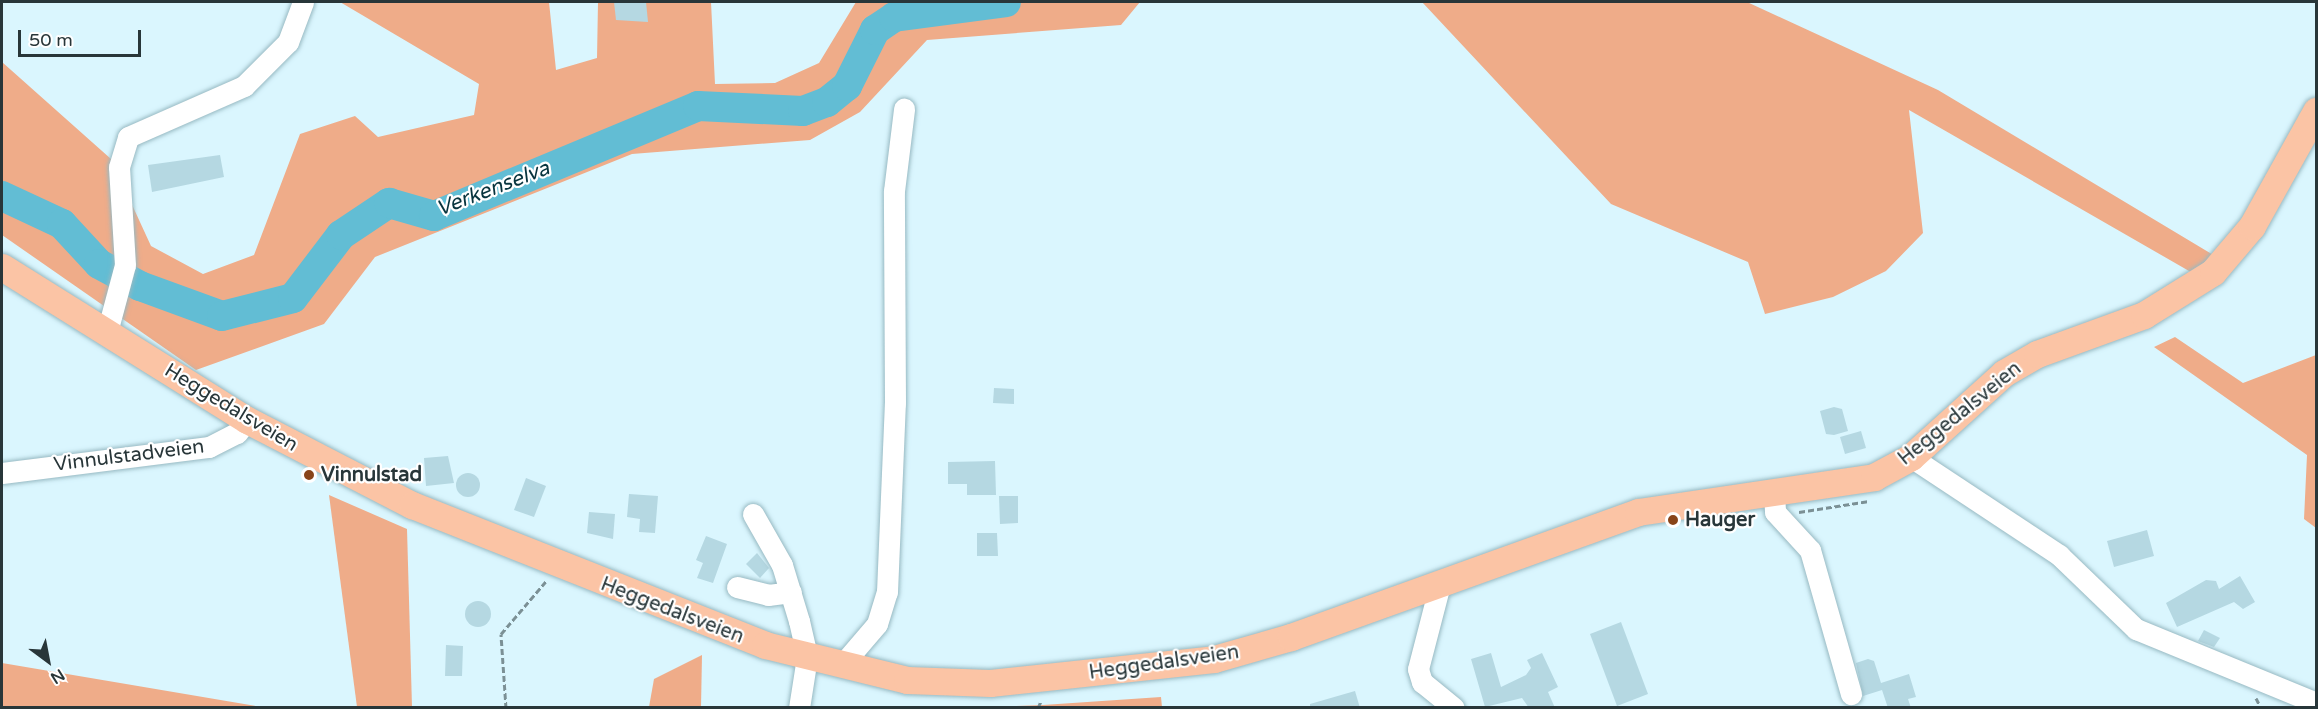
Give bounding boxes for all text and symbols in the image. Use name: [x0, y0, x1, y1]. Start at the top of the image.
scale bar: [21, 18, 144, 56]
text: 50 m: [29, 29, 73, 51]
water label: Verkenselva: [433, 156, 553, 222]
street label: Heggedalsveien: [1894, 357, 2026, 471]
street label: Heggedalsveien: [160, 359, 302, 457]
street label: Vinnulstadveien: [52, 435, 206, 477]
place label: Vinnulstad: [321, 463, 422, 487]
marker: Vinnulstad: [302, 468, 316, 482]
place label: Hauger: [1685, 508, 1755, 532]
marker: Hauger: [1666, 513, 1680, 527]
street label: Heggedalsveien: [597, 573, 747, 649]
north arrow: [18, 631, 78, 691]
street label: Heggedalsveien: [1087, 641, 1241, 685]
text: N: [47, 664, 68, 688]

